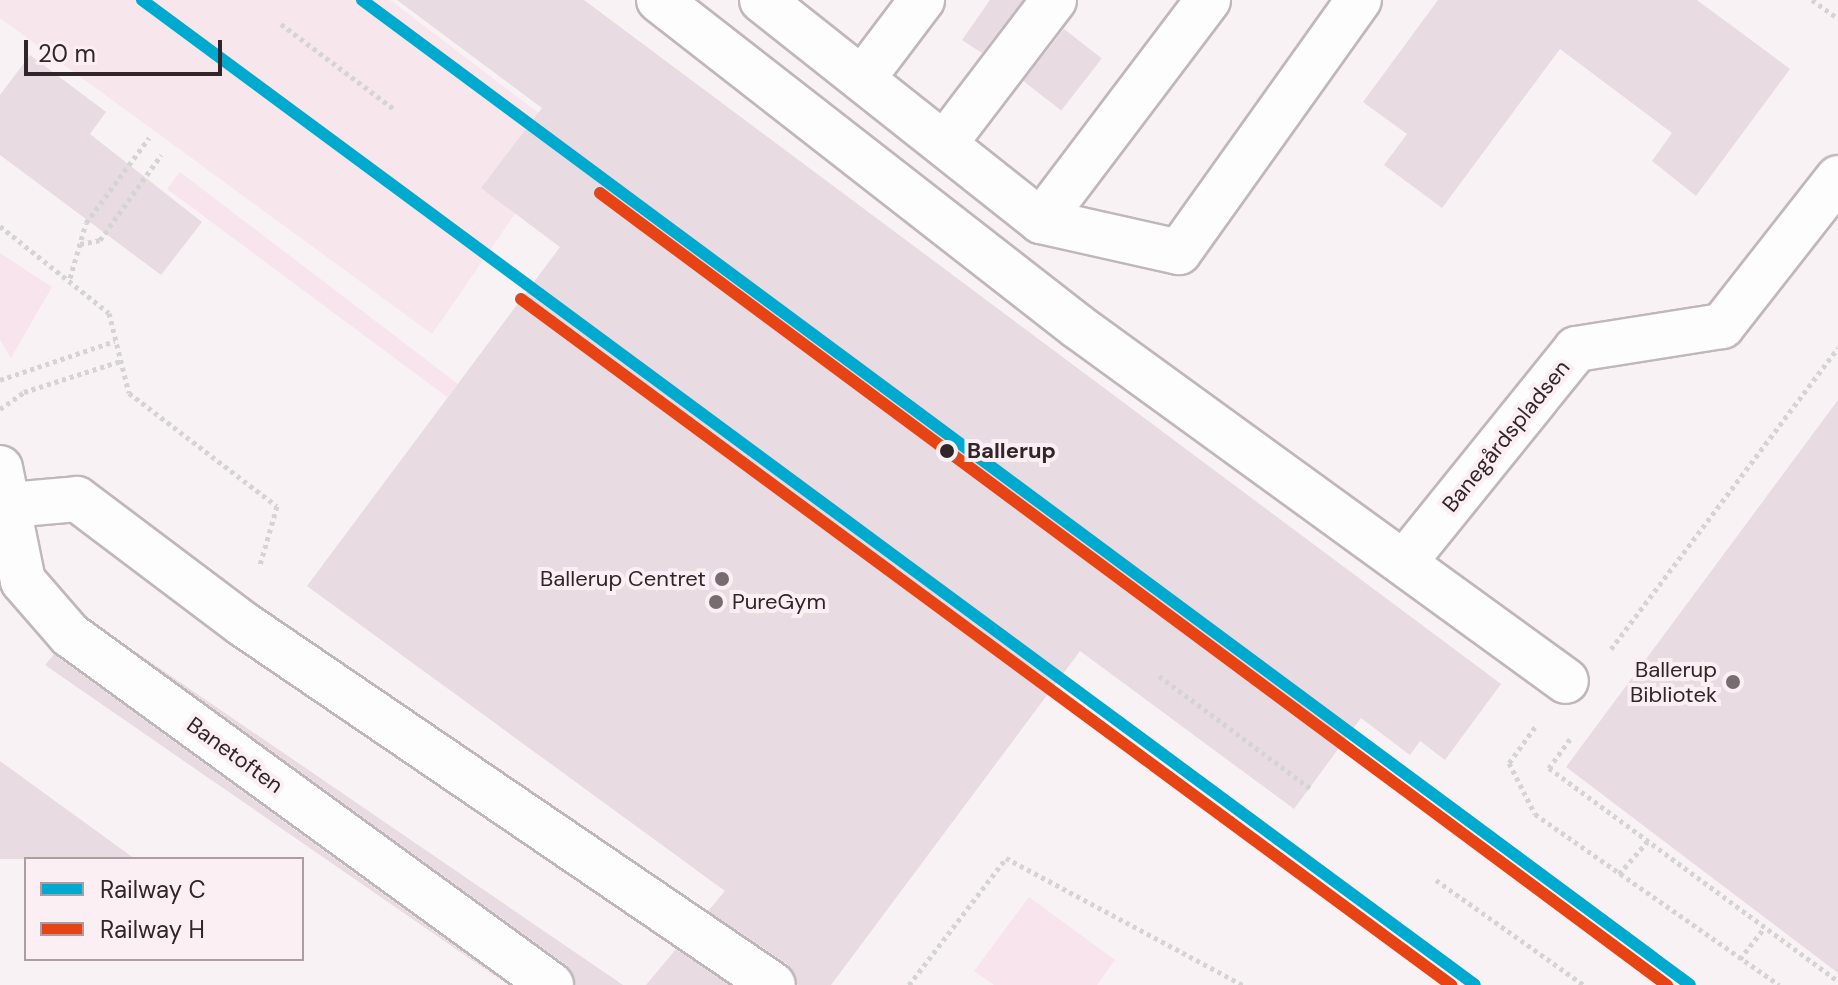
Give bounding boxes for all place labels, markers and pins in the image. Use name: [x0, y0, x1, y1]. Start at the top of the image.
marker: Ballerup: [934, 438, 960, 464]
place label: Ballerup: [967, 438, 1056, 464]
place label: Ballerup Centret: [540, 566, 706, 592]
marker: Ballerup Centret: [713, 570, 731, 588]
place label: PureGym: [732, 589, 826, 615]
marker: PureGym: [707, 593, 725, 611]
place label: Ballerup Bibliotek: [1630, 656, 1717, 708]
marker: Ballerup Bibliotek: [1724, 673, 1742, 691]

